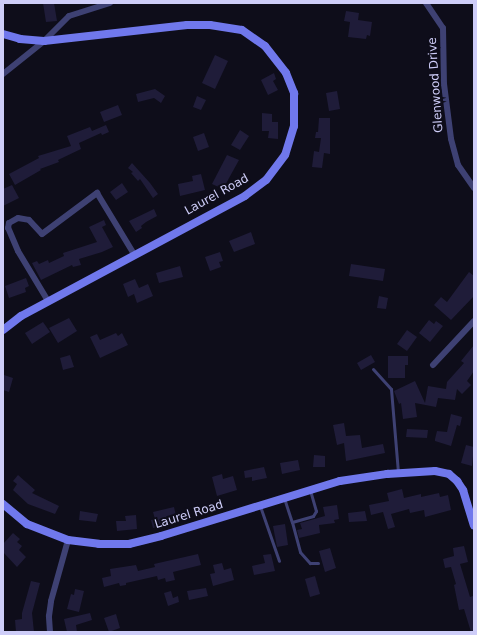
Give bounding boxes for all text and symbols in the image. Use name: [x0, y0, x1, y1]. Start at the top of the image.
street label: Glenwood Drive: [425, 37, 447, 133]
street label: Laurel Road: [182, 172, 252, 218]
street label: Laurel Road: [153, 498, 225, 532]

